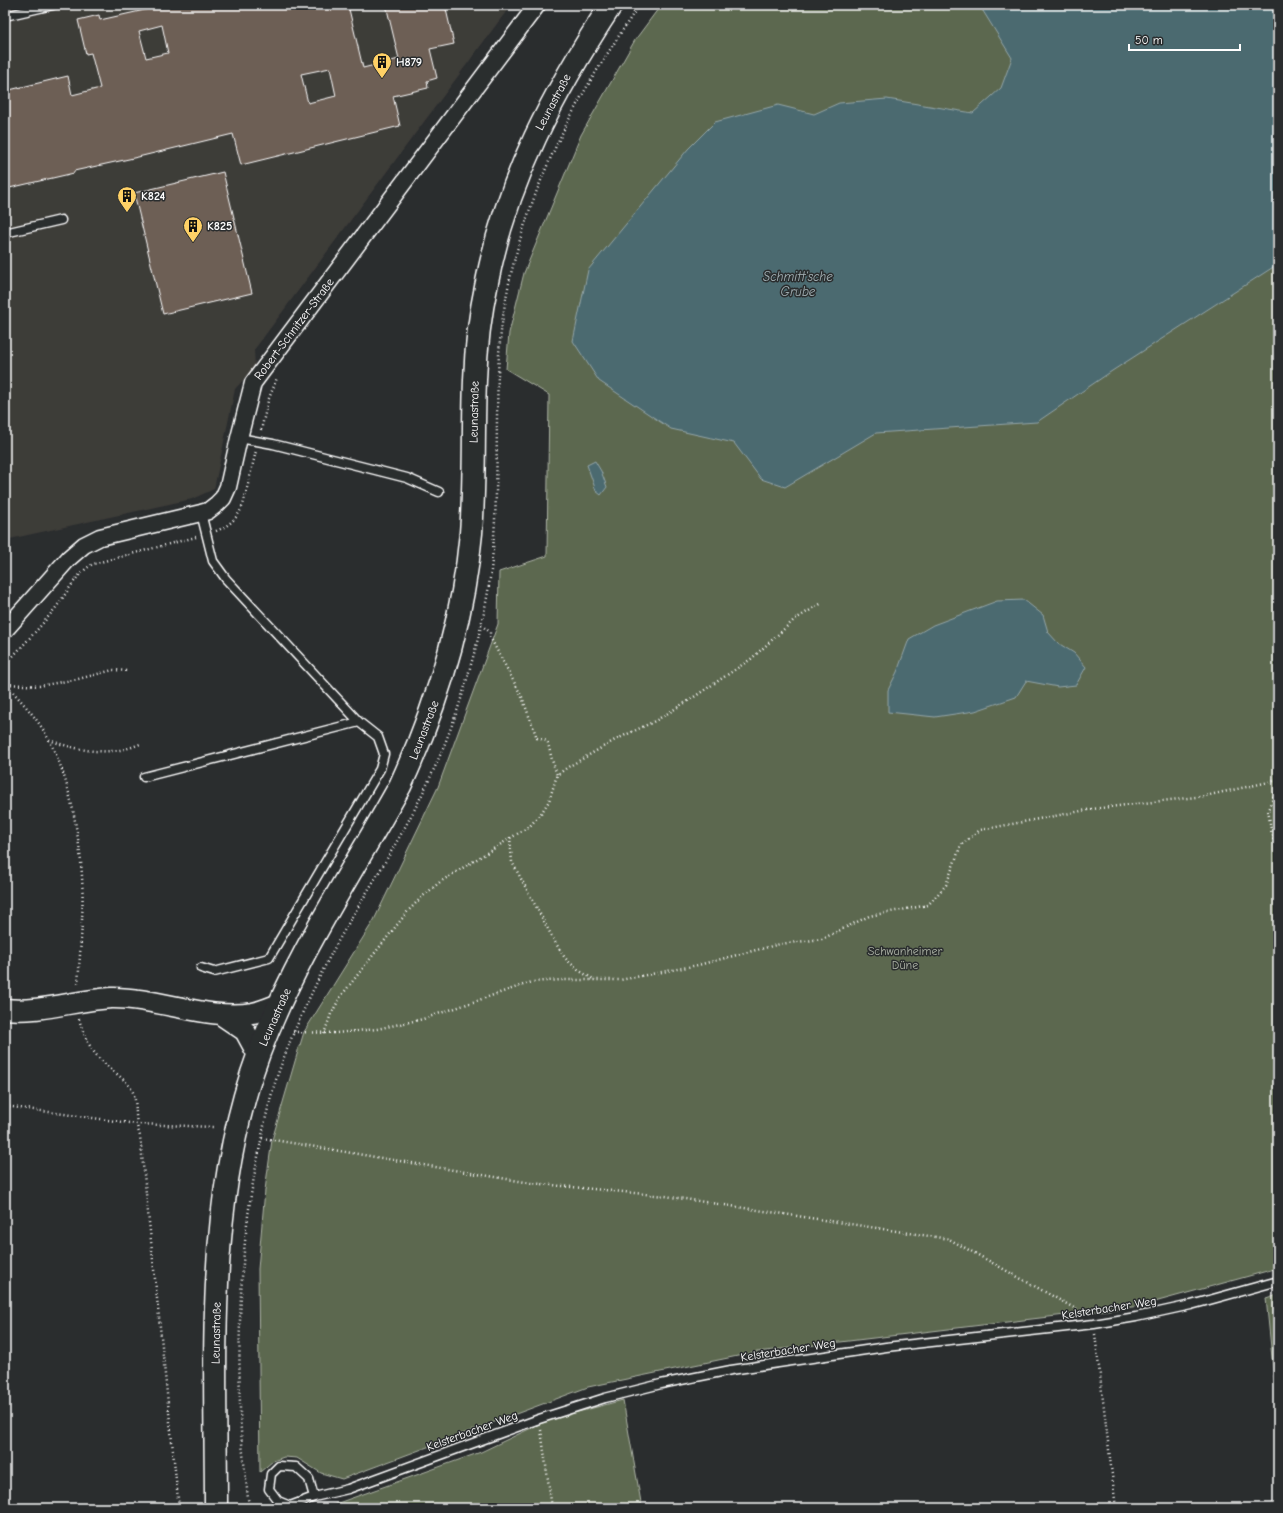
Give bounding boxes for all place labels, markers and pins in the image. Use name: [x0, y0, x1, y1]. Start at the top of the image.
building icon: H879: [371, 51, 393, 79]
place label: H879: [396, 55, 422, 69]
building icon: K824: [116, 185, 138, 213]
place label: K824: [141, 189, 166, 203]
building icon: K825: [182, 215, 204, 243]
place label: K825: [207, 219, 232, 233]

